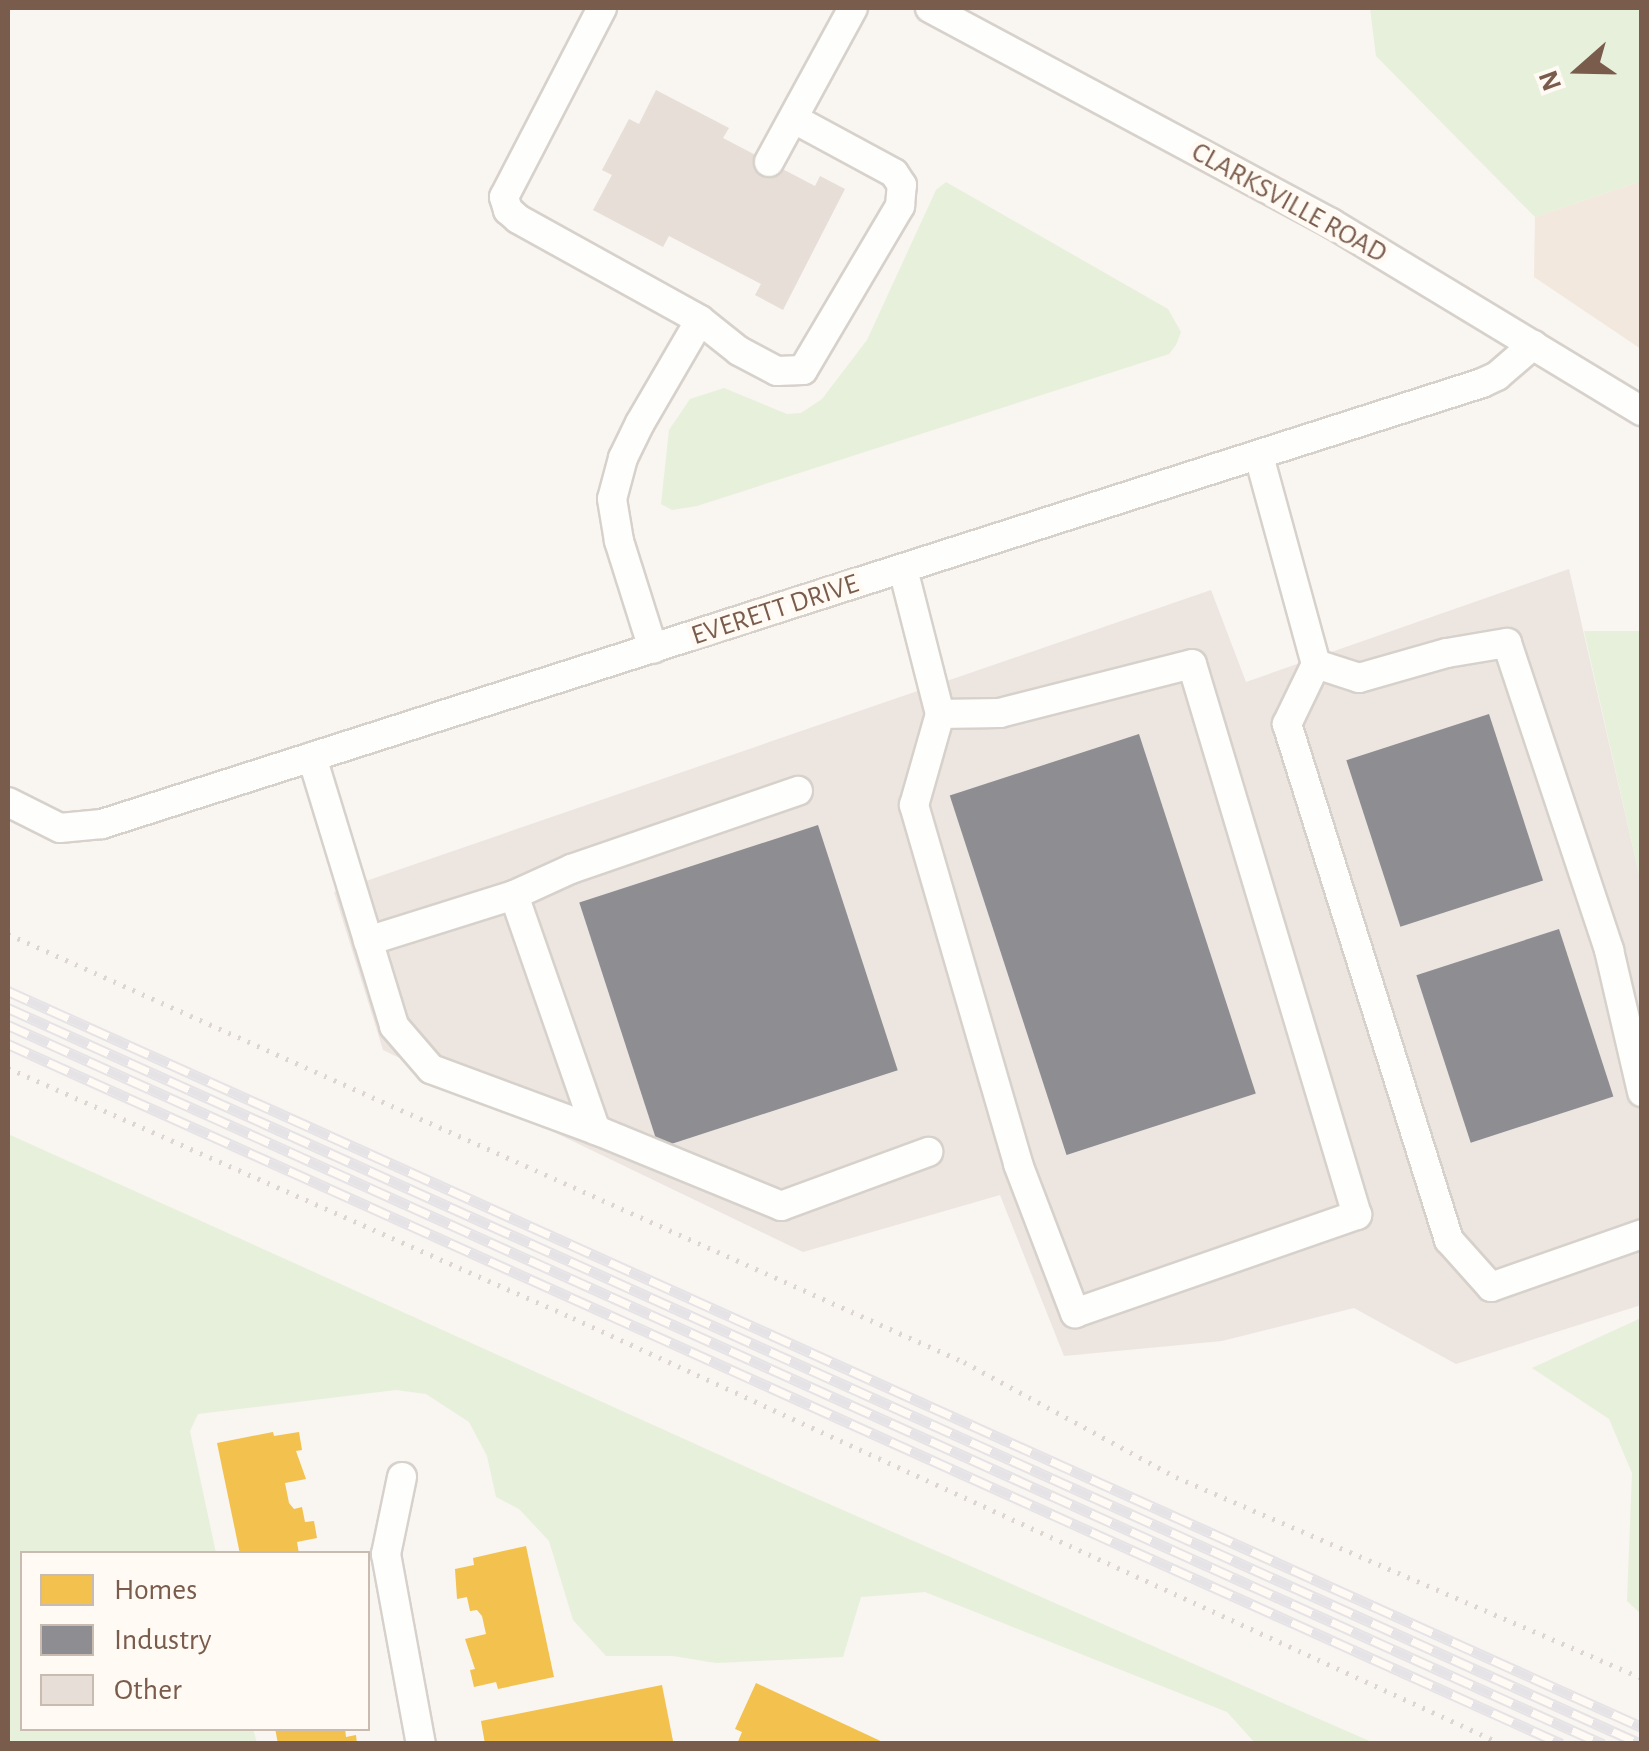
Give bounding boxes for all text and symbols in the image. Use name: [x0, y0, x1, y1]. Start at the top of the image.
north arrow: [1529, 20, 1629, 120]
text: N: [1534, 66, 1567, 94]
street label: CLARKSVILLE ROAD: [1185, 135, 1393, 271]
street label: EVERETT DRIVE: [687, 567, 863, 653]
legend: [20, 1551, 370, 1731]
text: Homes: [114, 1575, 197, 1605]
text: Industry: [114, 1625, 212, 1655]
text: Other: [114, 1675, 182, 1705]

